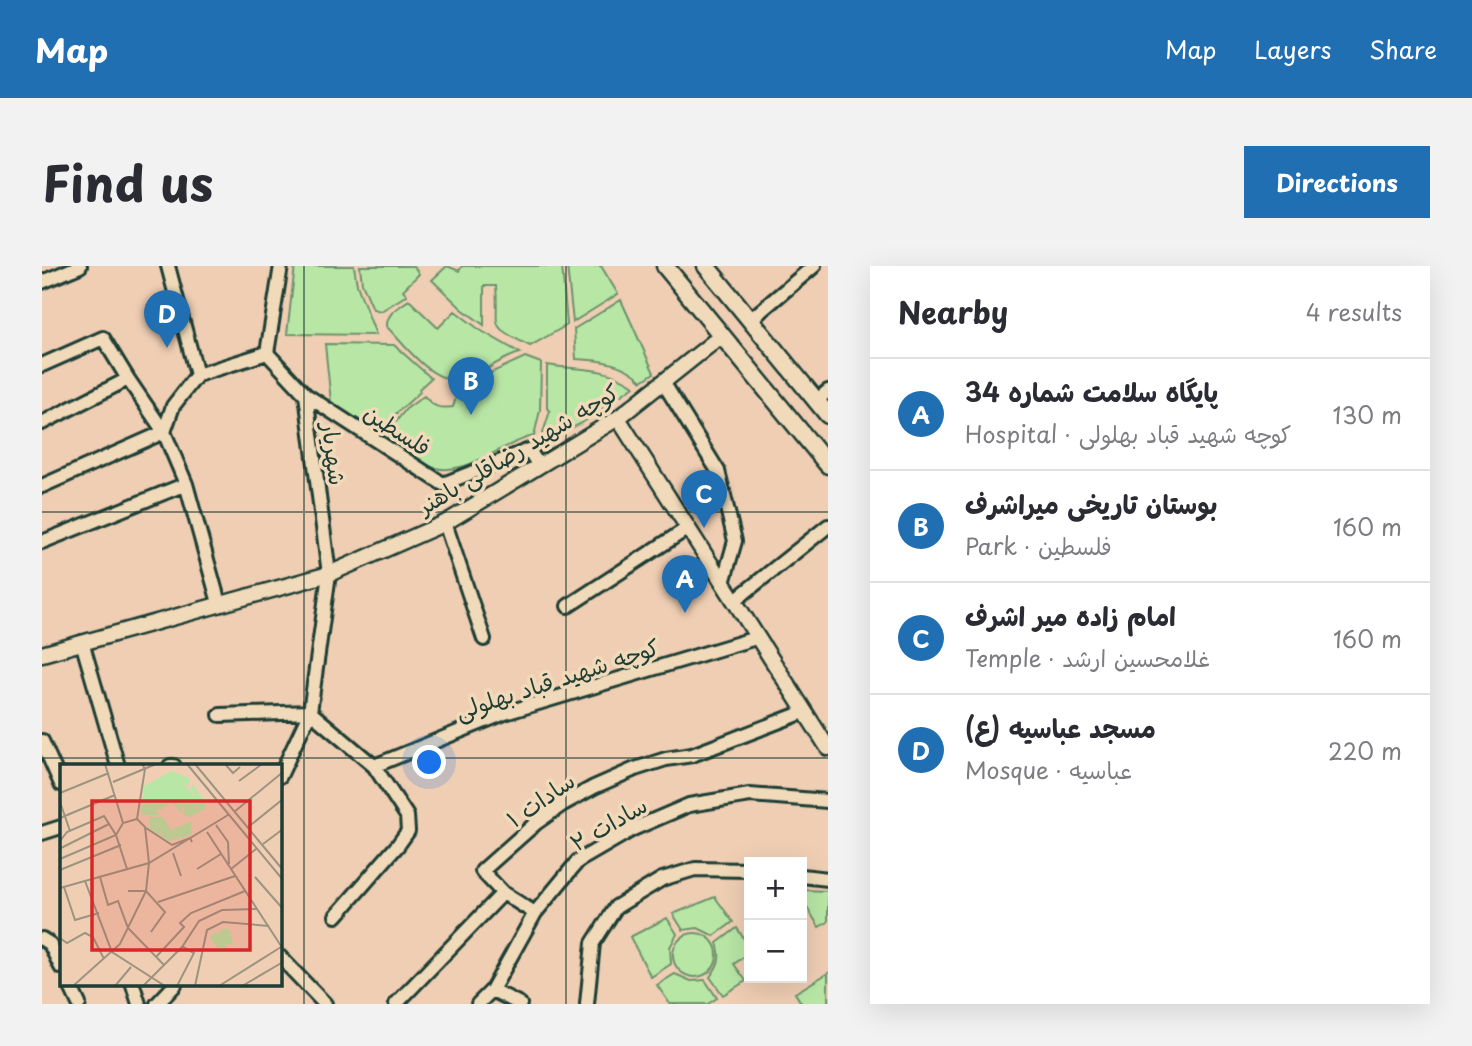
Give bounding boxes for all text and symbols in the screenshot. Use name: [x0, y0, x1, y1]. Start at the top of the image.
text: Map: [35, 24, 108, 74]
text: Map: [1165, 31, 1216, 67]
text: Layers: [1254, 31, 1331, 67]
text: Share: [1369, 31, 1437, 67]
text: Find us: [42, 145, 213, 219]
button: Directions: [1244, 146, 1430, 218]
text: Nearby: [898, 289, 1008, 334]
pin: D: [144, 290, 190, 348]
text: 4 results: [1306, 294, 1402, 329]
pin: B: [448, 357, 494, 415]
text: پایگاه سلامت شماره 34: [965, 372, 1218, 411]
street label: کوچه شهید رضاقلی باهنر: [409, 374, 626, 523]
street label: فلسطین: [357, 394, 439, 464]
text: A: [912, 397, 930, 432]
text: 130 m: [1332, 397, 1402, 432]
text: Hospital · کوچه شهید قباد بهلولی: [965, 416, 1291, 451]
street label: شهریار: [314, 419, 356, 487]
pin: C: [681, 470, 727, 528]
text: بوستان تاریخی میراشرف: [965, 484, 1218, 523]
text: B: [913, 509, 929, 544]
text: 160 m: [1333, 509, 1402, 544]
text: Park · فلسطین: [965, 528, 1112, 563]
pin: A: [662, 555, 708, 613]
text: امام زاده میر اشرف: [965, 596, 1176, 635]
text: C: [912, 621, 930, 656]
text: 160 m: [1333, 621, 1402, 656]
street label: کوچه شهید قباد بهلولی: [450, 628, 664, 728]
text: Temple · غلامحسین ارشد: [965, 640, 1210, 675]
text: مسجد عباسیه (ع): [965, 708, 1156, 747]
text: D: [912, 733, 930, 768]
text: 220 m: [1328, 733, 1402, 768]
your location: [412, 745, 446, 779]
text: Mosque · عباسیه: [965, 752, 1132, 787]
street label: سادات ۱: [498, 763, 582, 835]
inset map: [60, 764, 282, 986]
street label: سادات ۲: [563, 787, 653, 859]
map controls: [744, 857, 807, 983]
button: +: [744, 857, 807, 920]
button: −: [744, 920, 807, 983]

